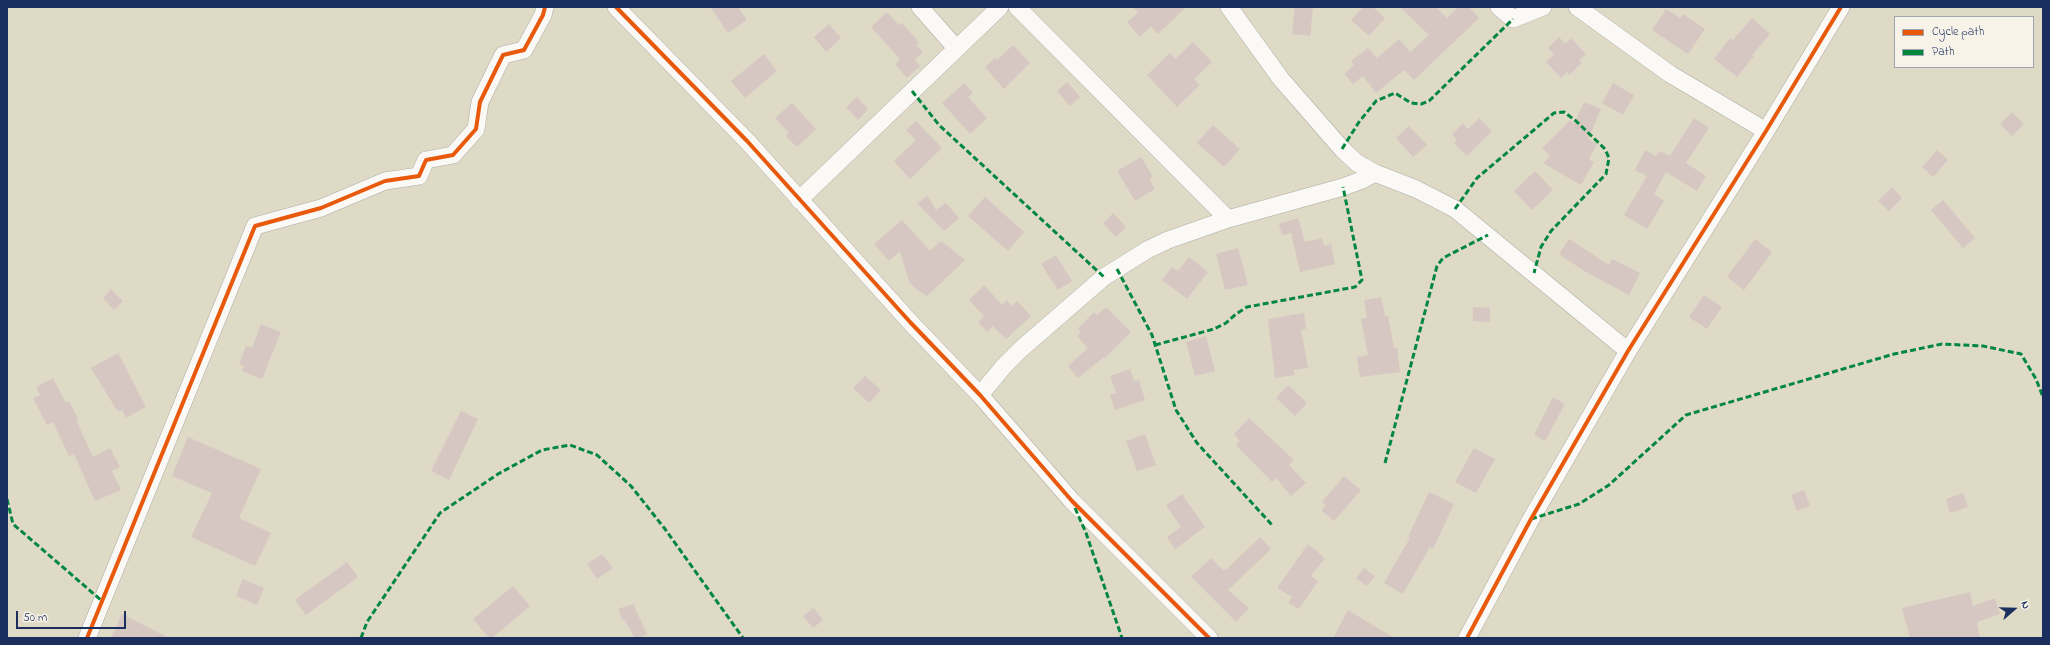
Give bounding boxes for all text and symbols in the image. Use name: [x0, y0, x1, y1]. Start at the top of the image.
legend: [1894, 16, 2034, 68]
text: Cycle path: [1932, 23, 1984, 41]
text: Path: [1932, 43, 1954, 61]
north arrow: [1994, 589, 2034, 629]
text: N: [2016, 599, 2034, 611]
scale bar: [18, 603, 128, 629]
text: 50 m: [23, 609, 47, 627]

